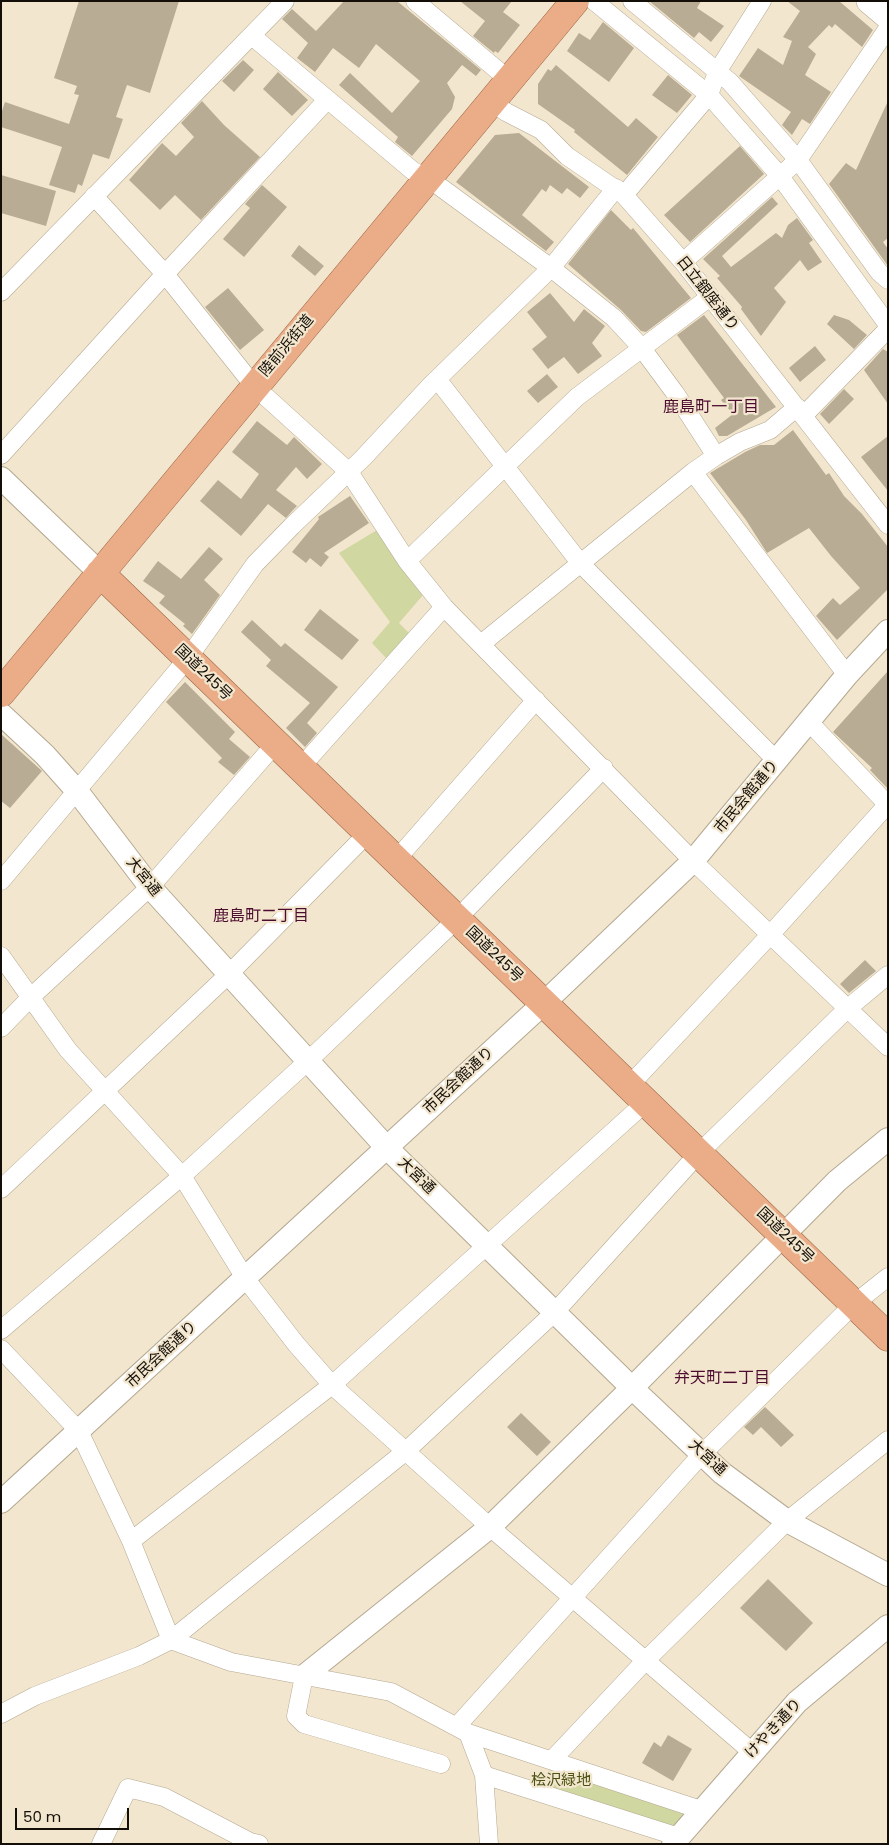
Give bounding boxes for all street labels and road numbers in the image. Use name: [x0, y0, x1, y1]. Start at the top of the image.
street label: 日立銀座通り: [672, 253, 742, 335]
street label: 陸前浜街道: [256, 311, 318, 381]
street label: 国道245号: [171, 641, 235, 705]
street label: 市民会館通り: [711, 757, 783, 837]
street label: 大宮通: [122, 854, 164, 900]
street label: 国道245号: [462, 923, 526, 987]
street label: 市民会館通り: [420, 1044, 498, 1118]
street label: 大宮通: [394, 1154, 438, 1198]
street label: 国道245号: [753, 1204, 817, 1268]
street label: 市民会館通り: [123, 1318, 201, 1392]
street label: 大宮通: [684, 1436, 730, 1480]
street label: けやき通り: [742, 1695, 806, 1763]

